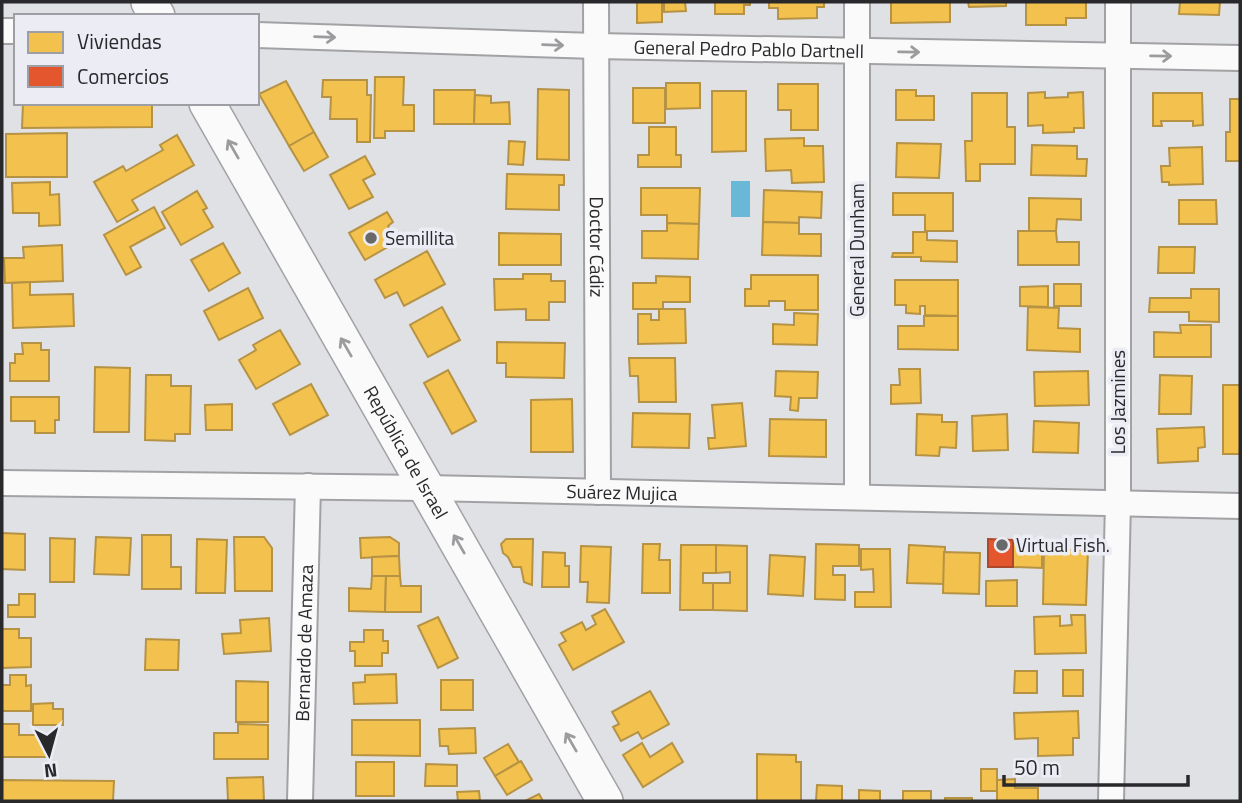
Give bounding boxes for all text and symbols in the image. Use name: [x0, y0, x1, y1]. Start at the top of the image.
legend: [14, 14, 259, 105]
text: Viviendas: [77, 25, 162, 57]
one-way arrow: [314, 31, 337, 44]
street label: General Pedro Pablo Dartnell: [633, 32, 864, 65]
one-way arrow: [541, 38, 564, 51]
one-way arrow: [898, 45, 921, 59]
one-way arrow: [1150, 50, 1173, 63]
text: Comercios: [77, 60, 169, 92]
one-way arrow: [226, 139, 239, 160]
street label: General Dunham: [842, 183, 871, 317]
street label: Doctor Cádiz: [583, 197, 612, 297]
place label: Semillita: [385, 223, 455, 252]
marker: Semillita: [363, 230, 379, 246]
one-way arrow: [339, 337, 353, 357]
street label: Los Jazmines: [1103, 350, 1132, 454]
street label: República de Israel: [357, 380, 456, 524]
street label: Suárez Mujica: [566, 476, 678, 508]
place label: Virtual Fish.: [1016, 530, 1110, 559]
one-way arrow: [452, 535, 466, 555]
marker: Virtual Fish.: [994, 537, 1010, 553]
street label: Bernardo de Amaza: [287, 564, 320, 722]
north arrow: [14, 719, 84, 789]
one-way arrow: [564, 732, 577, 753]
scale bar: [1004, 744, 1188, 788]
text: 50 m: [1014, 751, 1060, 783]
text: N: [43, 756, 59, 787]

